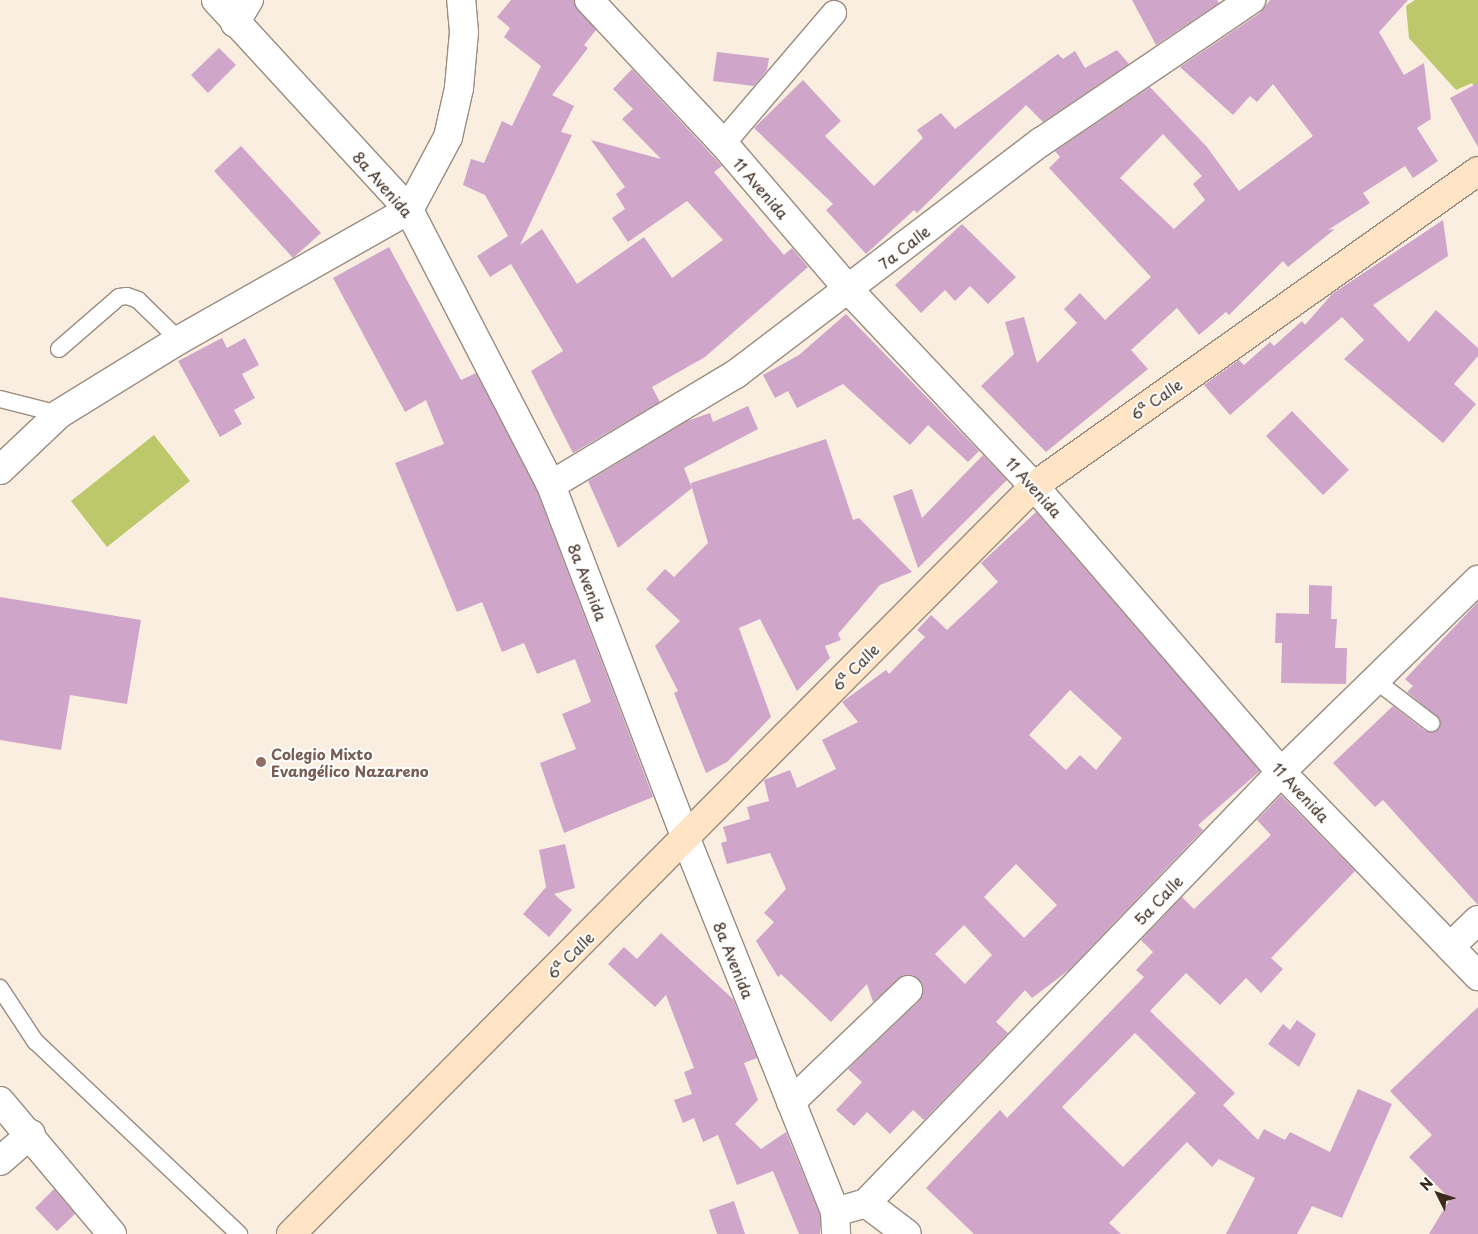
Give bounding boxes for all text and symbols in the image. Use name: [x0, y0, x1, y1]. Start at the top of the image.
street label: 8a Avenida: [350, 148, 416, 220]
street label: 11 Avenida: [730, 154, 792, 222]
street label: 7a Calle: [875, 222, 933, 272]
street label: 6ª Calle: [1127, 375, 1185, 423]
street label: 11 Avenida: [1002, 453, 1066, 521]
street label: 8a Avenida: [565, 541, 611, 623]
street label: 6ª Calle: [828, 640, 882, 694]
place label: Colegio Mixto Evangélico Nazareno: [271, 744, 429, 779]
marker: Colegio Mixto Evangélico Nazareno: [255, 756, 267, 768]
street label: 11 Avenida: [1269, 759, 1333, 825]
street label: 5a Calle: [1131, 872, 1185, 928]
street label: 8a Avenida: [710, 919, 758, 1001]
street label: 6ª Calle: [543, 928, 597, 982]
north arrow: [1413, 1169, 1463, 1219]
text: N: [1415, 1173, 1438, 1195]

